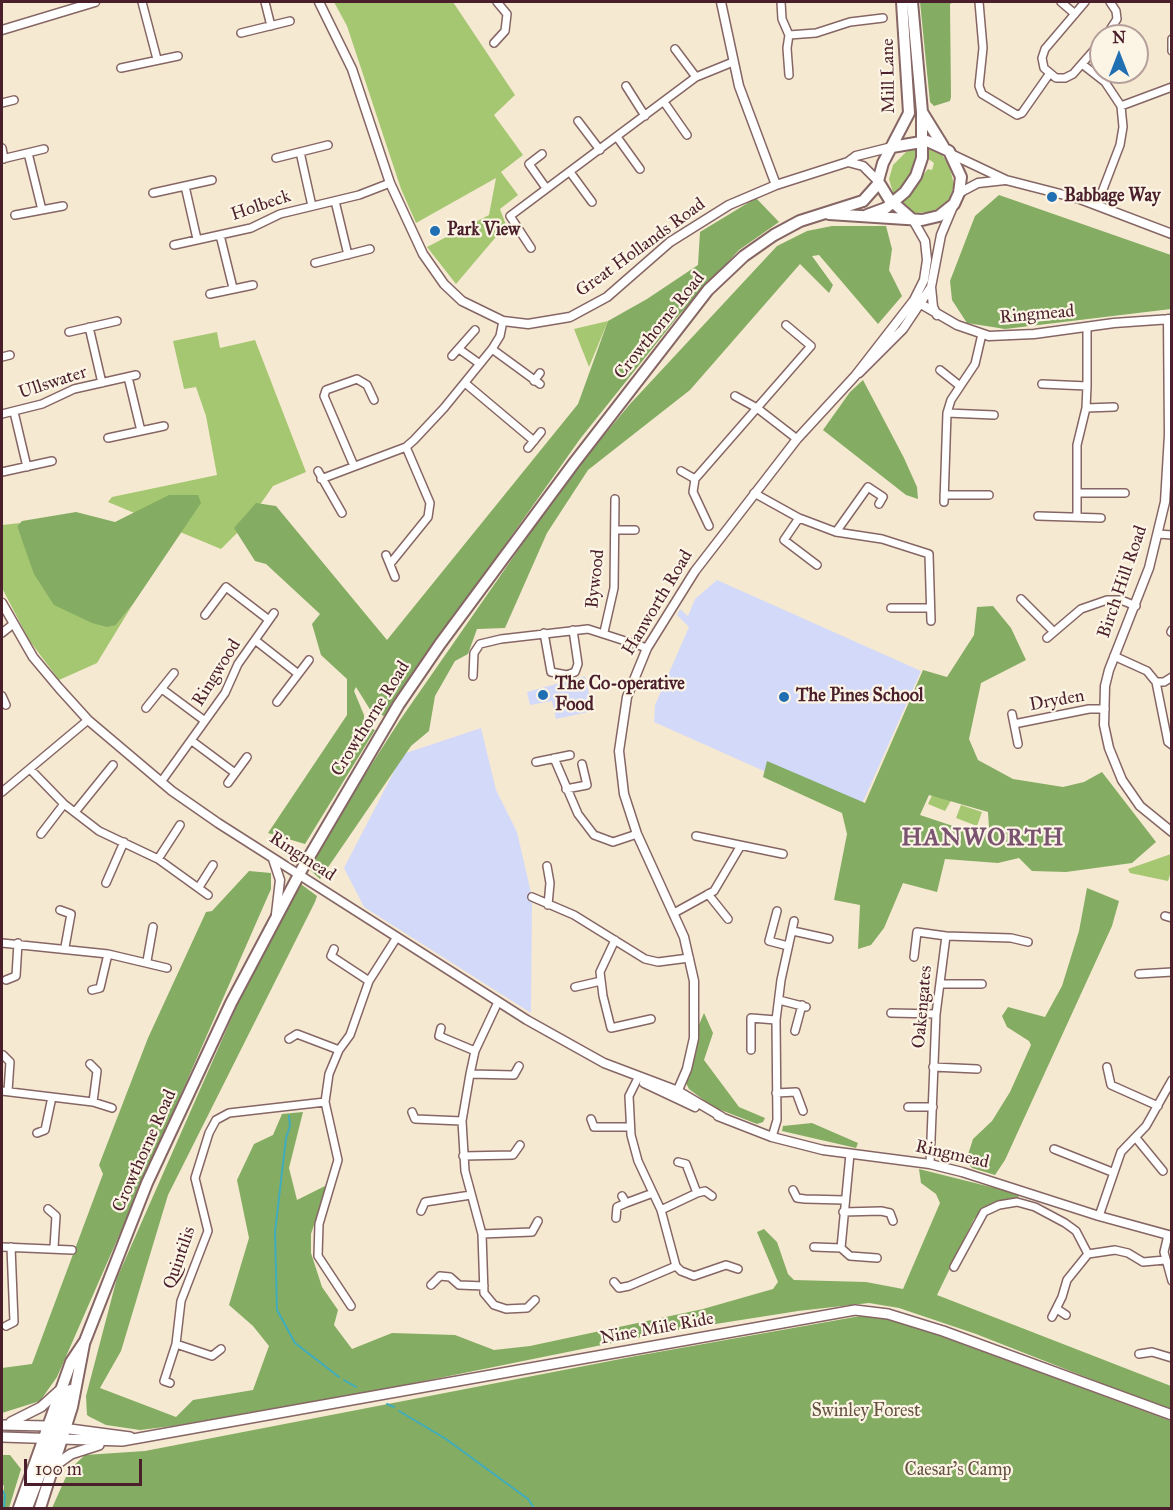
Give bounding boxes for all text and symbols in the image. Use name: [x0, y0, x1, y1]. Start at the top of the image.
north arrow: [1089, 24, 1149, 84]
text: N: [1112, 28, 1126, 47]
street label: Mill Lane: [878, 38, 900, 114]
street label: Holbeck: [228, 186, 294, 226]
place label: Babbage Way: [1064, 186, 1160, 208]
marker: Babbage Way: [1045, 190, 1059, 204]
street label: Great Hollands Road: [572, 194, 710, 302]
place label: Park View: [447, 220, 520, 242]
marker: Park View: [428, 224, 442, 238]
street label: Crowthorne Road: [610, 268, 710, 384]
street label: Ringmead: [999, 301, 1075, 329]
street label: Ullswater: [16, 362, 90, 404]
street label: Birch Hill Road: [1094, 523, 1152, 641]
street label: Hanworth Road: [618, 546, 698, 660]
street label: Bywood: [582, 548, 610, 610]
street label: Ringwood: [188, 635, 246, 711]
street label: Crowthorne Road: [327, 658, 415, 780]
place label: The Co-operative Food: [555, 674, 685, 716]
place label: The Pines School: [796, 686, 924, 708]
street label: Dryden: [1028, 686, 1086, 716]
marker: The Co-operative Food: [536, 688, 550, 702]
marker: The Pines School: [777, 690, 791, 704]
district label: HANWORTH: [901, 825, 1065, 853]
street label: Ringmead: [265, 828, 339, 886]
street label: Oakengates: [909, 965, 937, 1049]
street label: Crowthorne Road: [108, 1087, 182, 1215]
street label: Ringmead: [913, 1136, 991, 1174]
street label: Quintilis: [159, 1224, 201, 1292]
street label: Nine Mile Ride: [598, 1308, 716, 1350]
park label: Swinley Forest: [812, 1401, 920, 1423]
scale bar: [27, 1447, 146, 1485]
text: 100 m: [35, 1458, 82, 1480]
park label: Caesar's Camp: [904, 1460, 1012, 1482]

